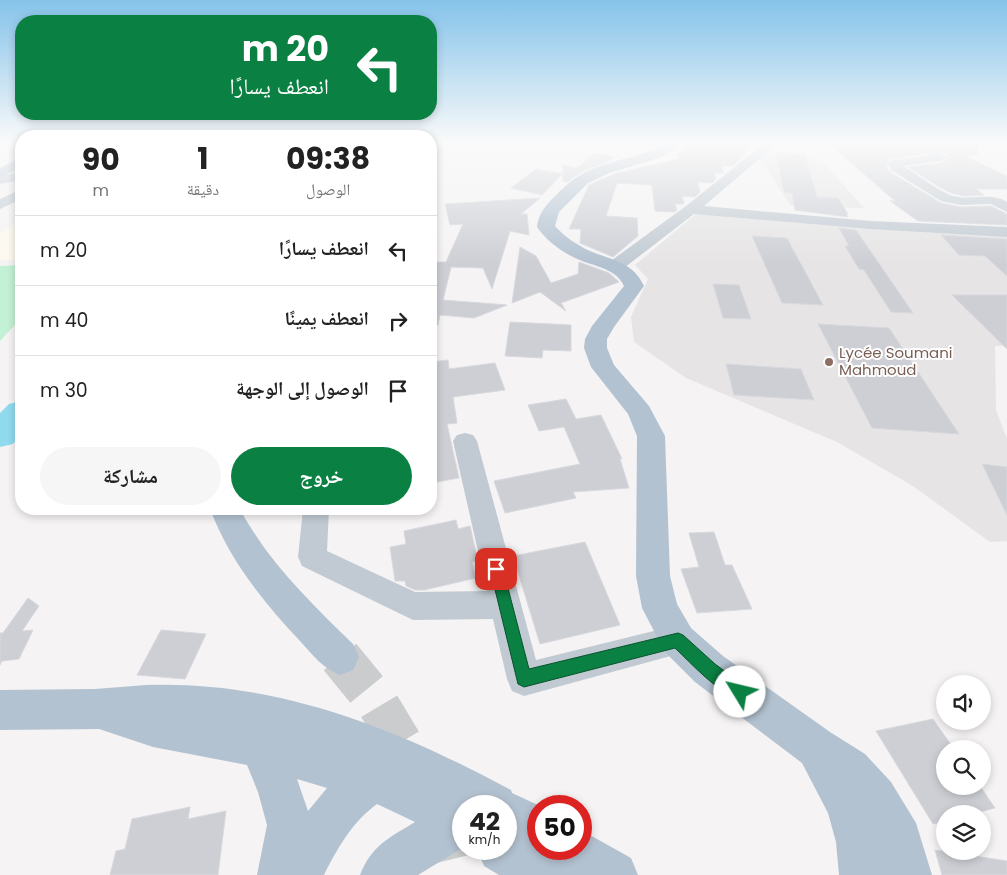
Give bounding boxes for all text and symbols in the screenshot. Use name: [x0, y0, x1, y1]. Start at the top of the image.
text: 20 m: [242, 24, 329, 73]
icon: left: [347, 35, 412, 100]
text: انعطف يسارًا: [229, 71, 329, 102]
text: 1: [197, 137, 209, 180]
text: 09:38: [286, 137, 370, 180]
text: 90: [82, 138, 120, 181]
text: دقيقة: [187, 178, 219, 201]
text: الوصول: [306, 178, 350, 201]
text: m: [93, 179, 109, 202]
text: انعطف يسارًا: [279, 235, 369, 262]
text: 20 m: [40, 237, 88, 264]
icon: left: [384, 237, 412, 265]
text: انعطف يمينًا: [284, 305, 369, 332]
text: 40 m: [40, 307, 89, 334]
icon: right: [384, 307, 412, 335]
place label: Lycée Soumani Mahmoud: [839, 342, 953, 380]
marker: Lycée Soumani Mahmoud: [823, 356, 835, 368]
text: الوصول إلى الوجهة: [236, 375, 369, 402]
text: 30 m: [40, 377, 88, 404]
icon: arrive: [384, 377, 412, 405]
button: مشاركة: [40, 447, 221, 505]
button: خروج: [231, 447, 412, 505]
pin: [475, 548, 517, 590]
icon: arrive: [482, 555, 510, 583]
position arrow: [713, 665, 765, 717]
map controls: [936, 675, 991, 860]
button: sound: [936, 675, 991, 730]
button: search: [936, 740, 991, 795]
speed limit sign: 50: [527, 795, 592, 860]
text: 42: [469, 804, 500, 839]
button: layers: [936, 805, 991, 860]
text: km/h: [469, 831, 500, 848]

